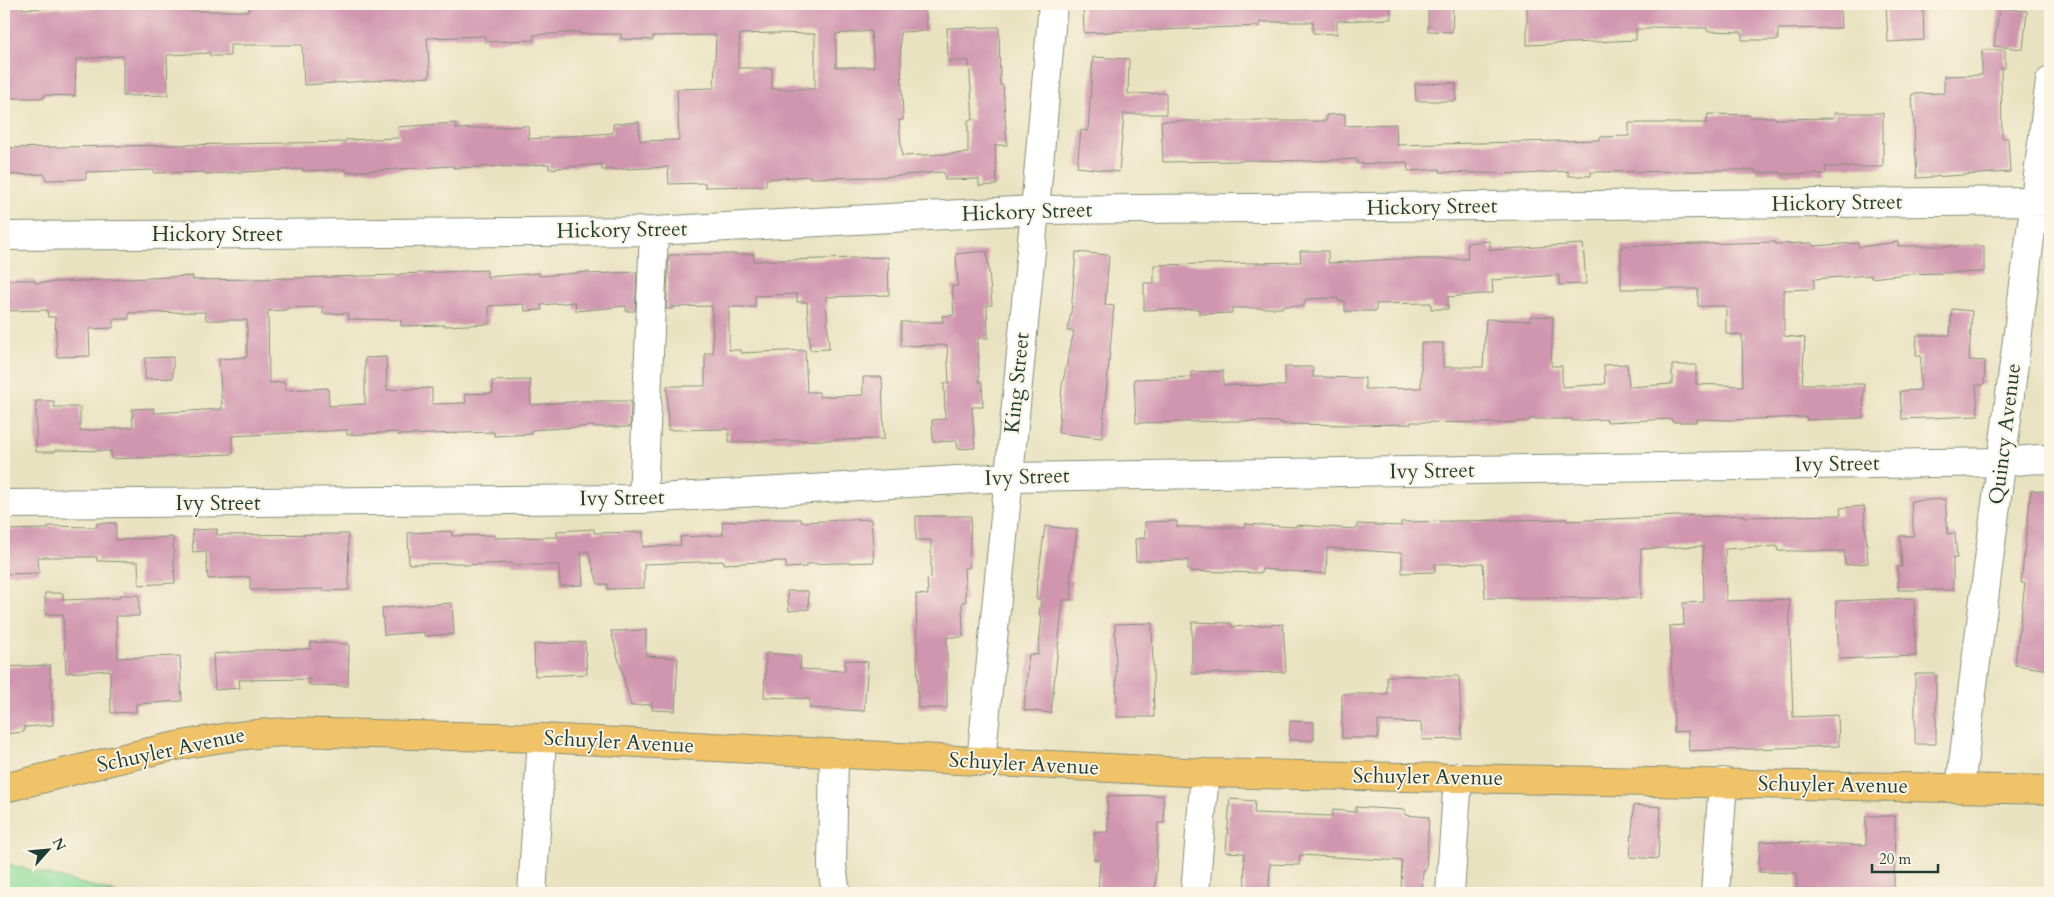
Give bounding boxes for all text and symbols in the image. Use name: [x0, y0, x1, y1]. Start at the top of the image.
street label: Hickory Street: [1771, 187, 1903, 219]
street label: Hickory Street: [1366, 191, 1498, 223]
street label: Hickory Street: [961, 195, 1093, 229]
street label: Hickory Street: [556, 214, 688, 246]
street label: Hickory Street: [152, 220, 283, 249]
street label: King Street: [997, 331, 1037, 435]
street label: Quincy Avenue: [1982, 362, 2028, 506]
street label: Ivy Street: [1794, 449, 1880, 479]
street label: Ivy Street: [1389, 456, 1475, 486]
street label: Ivy Street: [984, 461, 1070, 493]
street label: Ivy Street: [579, 483, 665, 513]
street label: Ivy Street: [175, 489, 261, 518]
street label: Schuyler Avenue: [94, 720, 248, 780]
street label: Schuyler Avenue: [543, 724, 695, 760]
street label: Schuyler Avenue: [948, 746, 1100, 782]
street label: Schuyler Avenue: [1352, 761, 1504, 793]
street label: Schuyler Avenue: [1757, 769, 1909, 801]
north arrow: [22, 824, 72, 874]
text: N: [48, 835, 70, 854]
scale bar: [1872, 842, 1938, 874]
text: 20 m: [1879, 849, 1911, 869]

